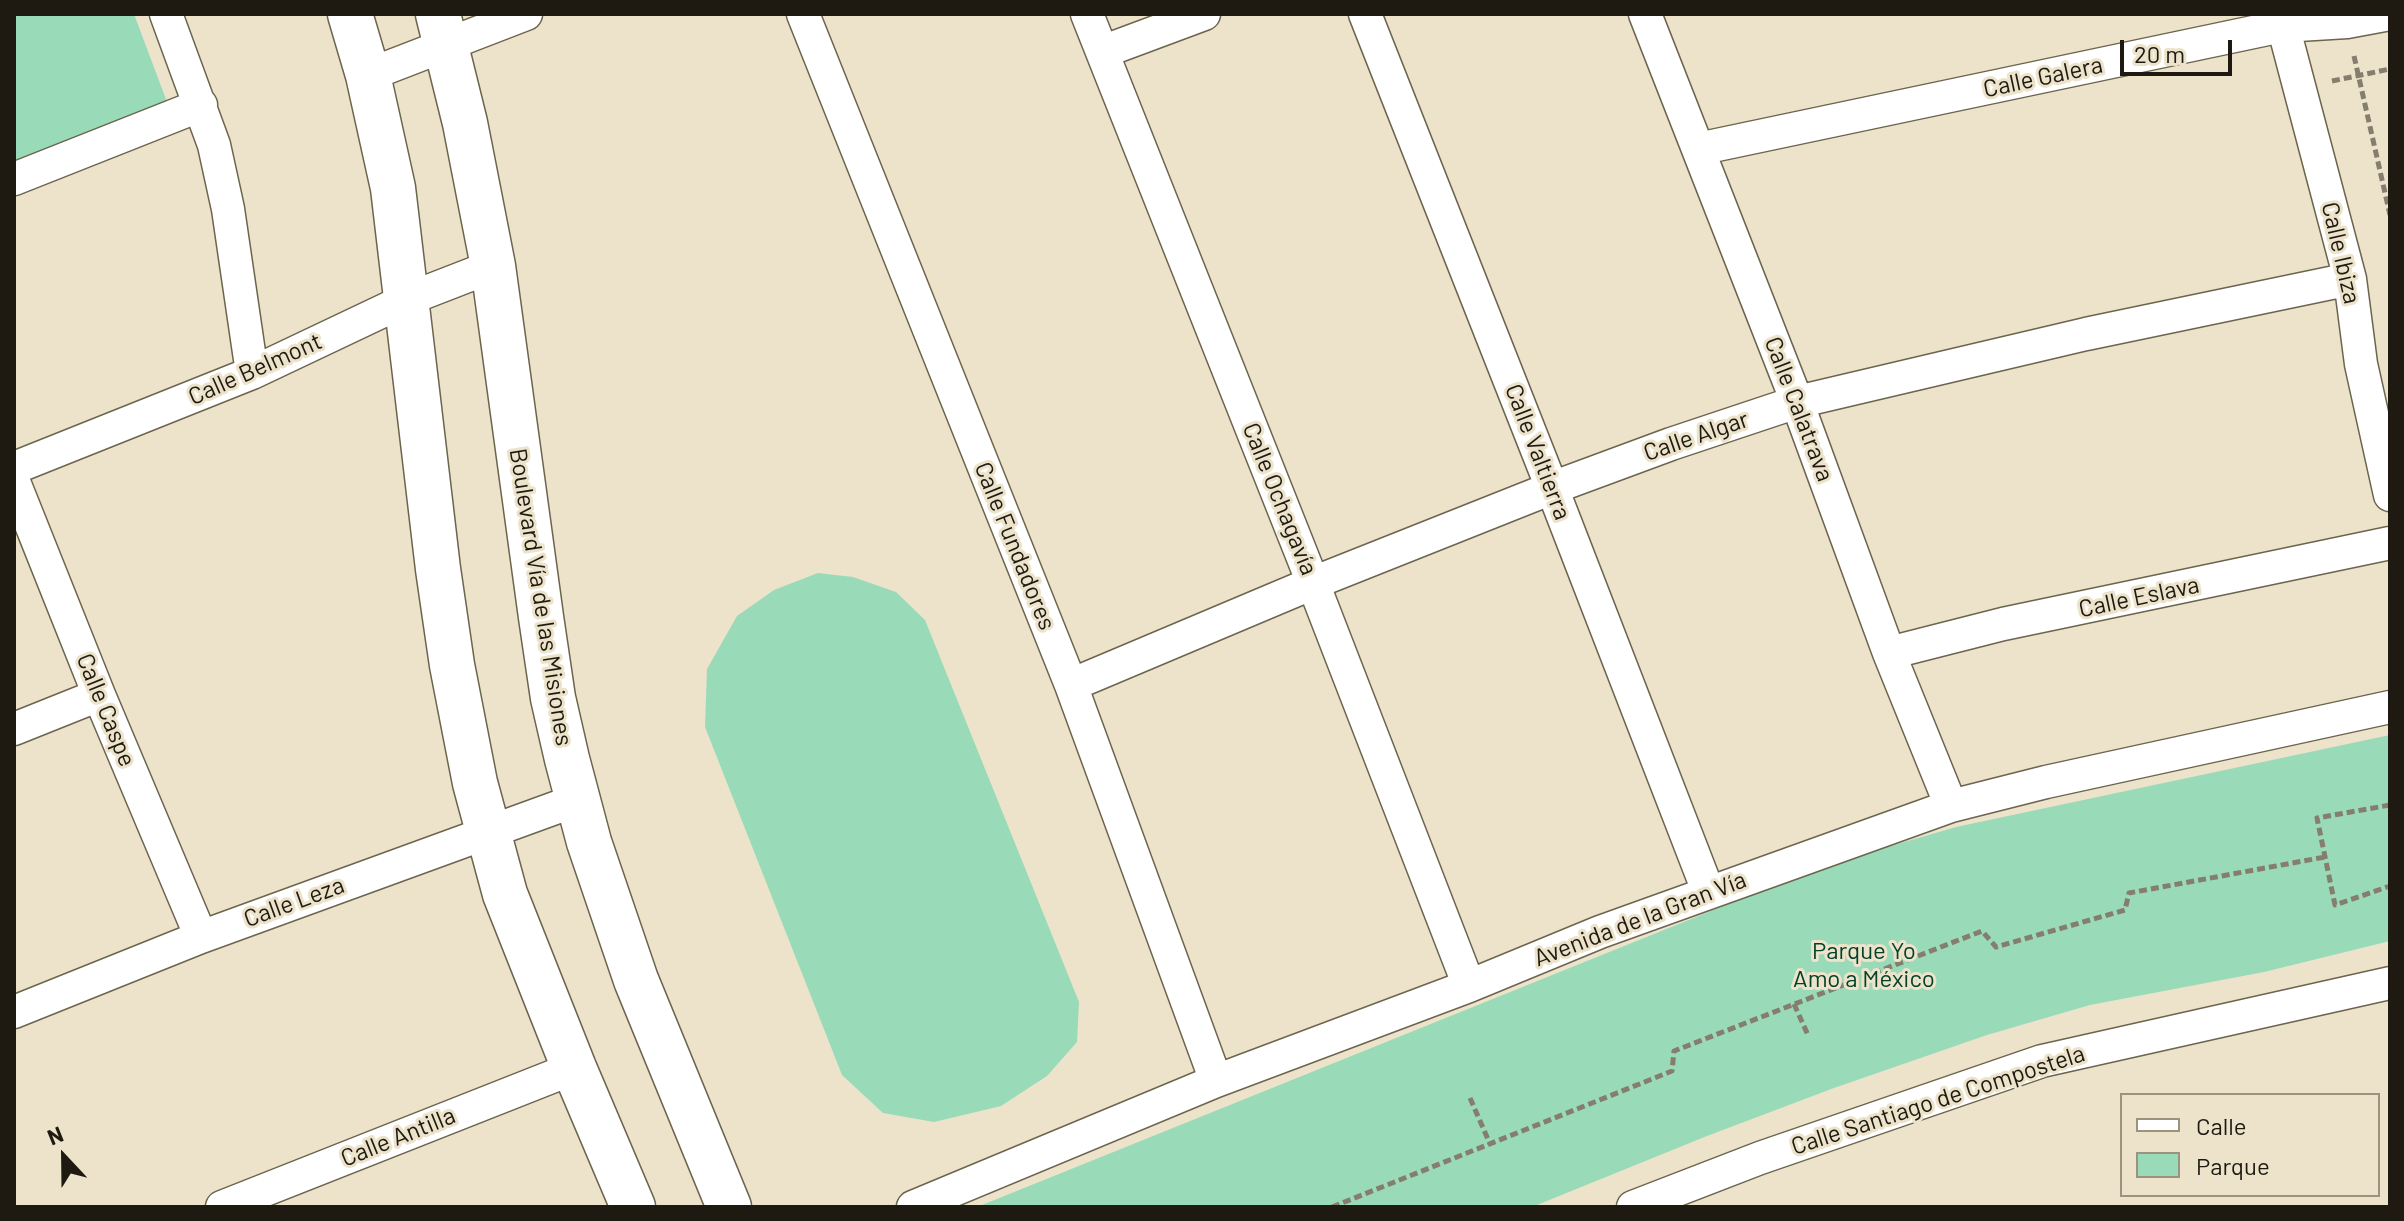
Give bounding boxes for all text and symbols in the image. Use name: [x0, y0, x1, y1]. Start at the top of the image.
scale bar: [2124, 24, 2236, 74]
text: 20 m: [2134, 39, 2185, 68]
street label: Calle Galera: [1981, 50, 2105, 104]
street label: Calle Ibiza: [2315, 199, 2367, 307]
street label: Calle Belmont: [184, 327, 326, 411]
street label: Calle Calatrava: [1758, 333, 1840, 485]
street label: Calle Valtierra: [1499, 380, 1577, 524]
street label: Calle Algar: [1640, 405, 1752, 467]
street label: Calle Ochagavía: [1236, 419, 1324, 579]
street label: Boulevard Vía de las Misiones: [503, 446, 579, 748]
street label: Calle Fundadores: [968, 458, 1062, 634]
street label: Calle Eslava: [2076, 570, 2202, 624]
street label: Calle Caspe: [70, 649, 142, 771]
street label: Avenida de la Gran Vía: [1530, 865, 1750, 973]
street label: Calle Leza: [240, 871, 348, 933]
park label: Parque Yo Amo a México: [1793, 937, 1935, 993]
street label: Calle Santiago de Compostela: [1788, 1039, 2088, 1161]
legend: [2120, 1093, 2380, 1197]
street label: Calle Antilla: [337, 1101, 459, 1173]
text: Calle: [2196, 1111, 2247, 1140]
north arrow: [24, 1117, 104, 1197]
text: N: [43, 1120, 67, 1150]
text: Parque: [2196, 1151, 2270, 1180]

